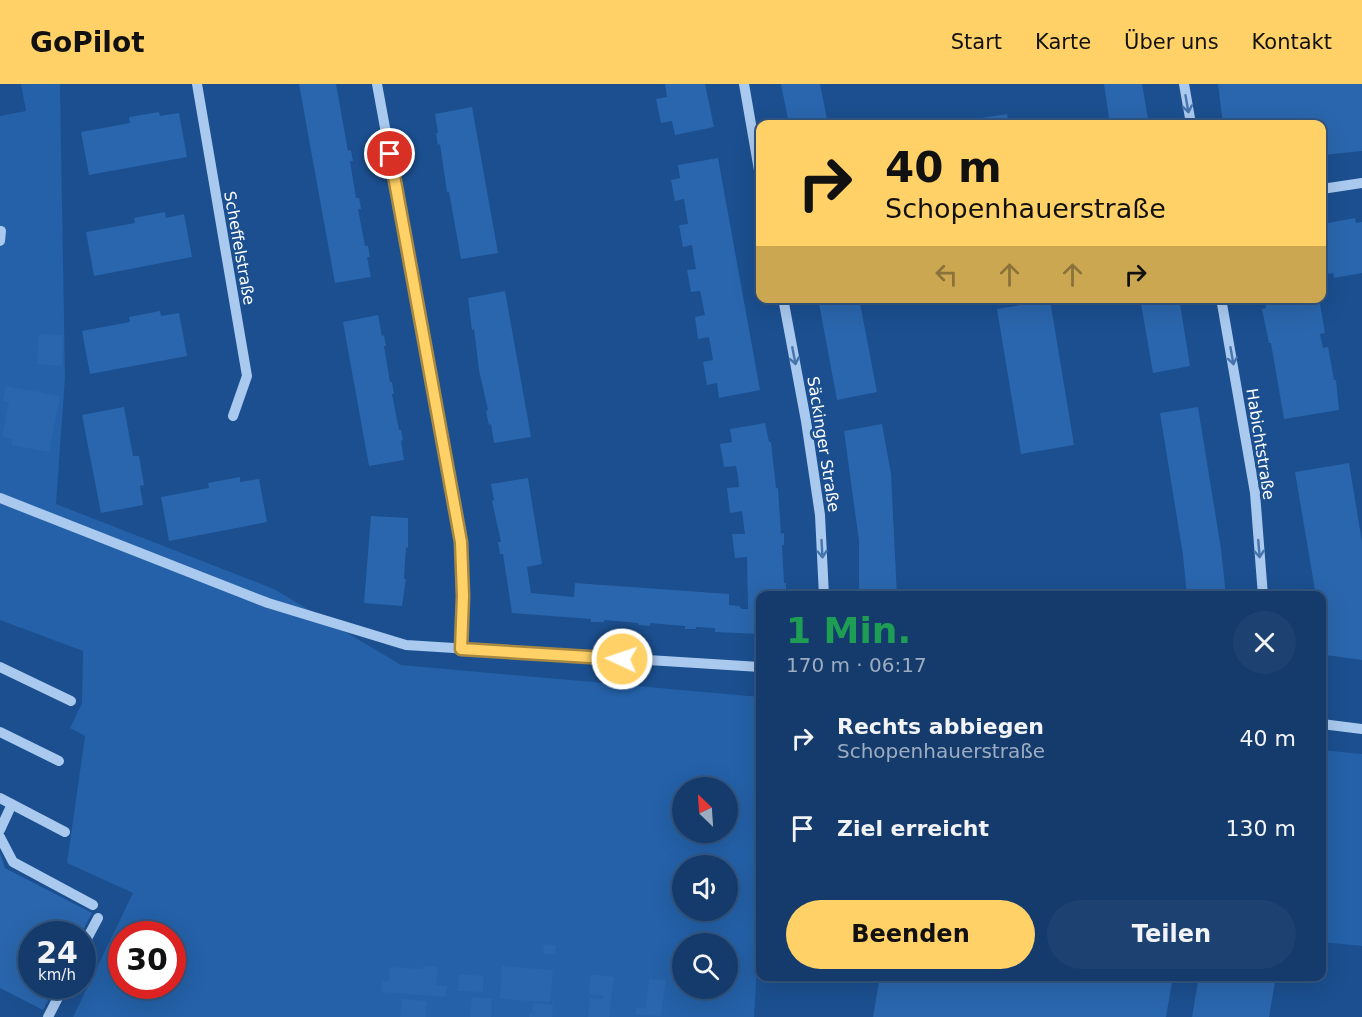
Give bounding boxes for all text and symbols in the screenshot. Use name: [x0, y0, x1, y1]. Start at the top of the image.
text: GoPilot: [30, 26, 145, 59]
text: Start: [951, 30, 1002, 54]
text: Karte: [1035, 30, 1091, 54]
text: Über uns: [1124, 30, 1219, 54]
text: Kontakt: [1252, 30, 1332, 54]
one-way arrow: [1182, 94, 1193, 114]
pin: [364, 128, 415, 179]
icon: arrive: [373, 137, 406, 170]
text: 40 m: [885, 143, 1002, 192]
icon: right: [786, 144, 864, 222]
street label: Scheffelstraße: [220, 190, 259, 306]
text: Schopenhauerstraße: [885, 193, 1166, 224]
icon: left: [930, 258, 963, 291]
icon: ahead: [993, 258, 1026, 291]
icon: ahead: [1056, 258, 1089, 291]
icon: right: [1119, 258, 1152, 291]
one-way arrow: [789, 346, 800, 365]
one-way arrow: [1227, 346, 1238, 365]
street label: Säckinger Straße: [803, 375, 844, 513]
street label: Habichtstraße: [1242, 387, 1279, 501]
one-way arrow: [817, 538, 828, 558]
one-way arrow: [1254, 538, 1265, 558]
text: 1 Min.: [786, 610, 911, 651]
button: close: [1233, 611, 1296, 674]
position arrow: [590, 627, 654, 691]
text: 170 m · 06:17: [786, 653, 927, 677]
text: Rechts abbiegen: [837, 714, 1044, 739]
icon: right: [786, 722, 819, 755]
text: 40 m: [1240, 726, 1296, 751]
text: Schopenhauerstraße: [837, 739, 1045, 763]
north arrow: [672, 777, 738, 843]
map controls: [672, 777, 738, 999]
icon: arrive: [786, 812, 819, 845]
text: Ziel erreicht: [837, 816, 989, 841]
text: 130 m: [1226, 816, 1296, 841]
button: sound: [672, 855, 738, 921]
button: Beenden: [786, 900, 1035, 969]
button: Teilen: [1047, 900, 1296, 969]
speed limit sign: 30: [108, 921, 186, 999]
button: search: [672, 933, 738, 999]
text: 24: [36, 935, 78, 970]
text: km/h: [38, 966, 76, 984]

